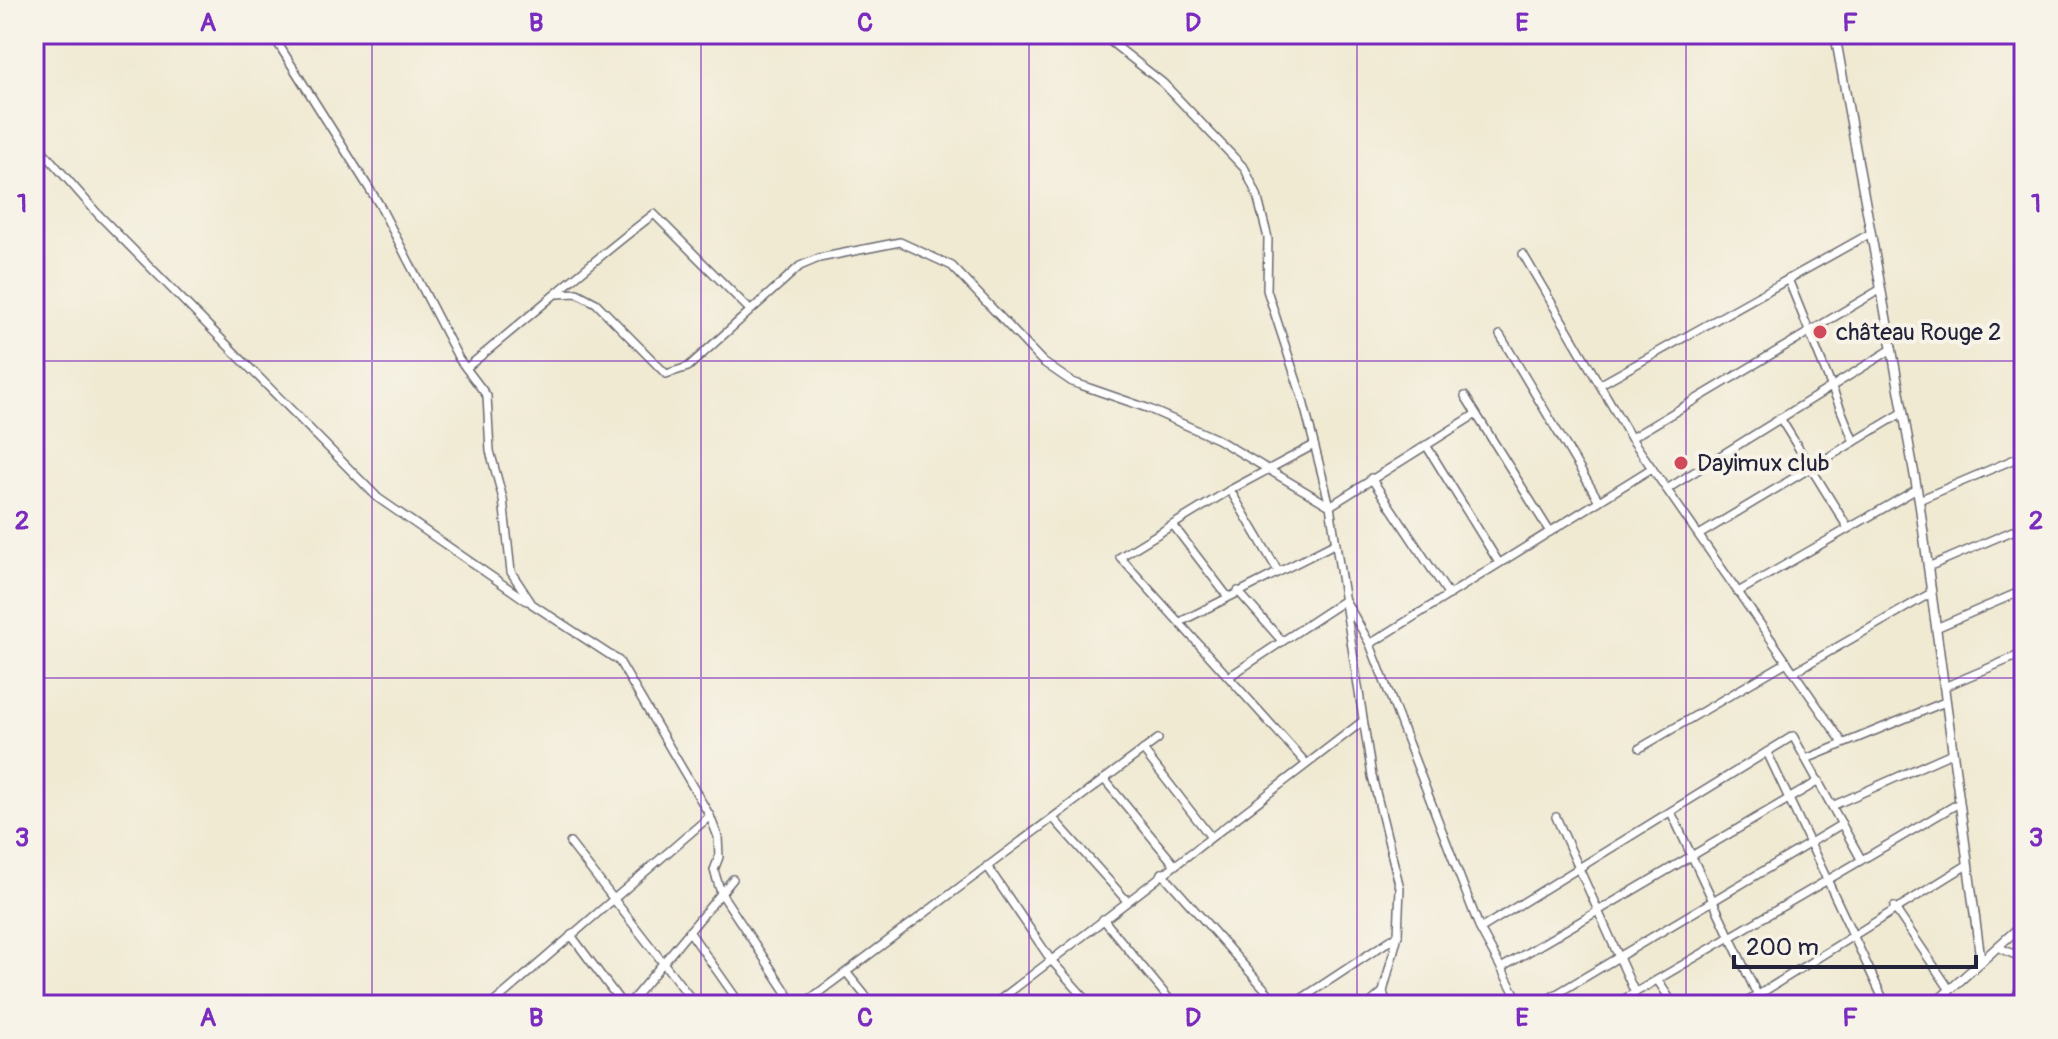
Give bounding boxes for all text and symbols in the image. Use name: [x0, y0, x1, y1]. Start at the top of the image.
text: A: [200, 7, 217, 39]
text: B: [529, 7, 543, 39]
text: C: [857, 7, 873, 39]
text: D: [1185, 7, 1201, 39]
text: E: [1515, 7, 1529, 39]
text: F: [1842, 7, 1858, 39]
text: 1: [17, 188, 27, 220]
text: 1: [2031, 188, 2041, 220]
place label: château Rouge 2: [1836, 318, 2001, 347]
marker: château Rouge 2: [1811, 323, 1829, 341]
place label: Dayimux club: [1697, 449, 1830, 478]
marker: Dayimux club: [1672, 454, 1690, 472]
text: 2: [15, 505, 29, 537]
text: 2: [2029, 505, 2043, 537]
text: 3: [15, 822, 29, 854]
text: 3: [2029, 822, 2043, 854]
scale bar: [1734, 919, 1976, 969]
text: 200 m: [1746, 933, 1819, 962]
text: A: [200, 1002, 217, 1034]
text: B: [529, 1002, 543, 1034]
text: C: [857, 1002, 873, 1034]
text: D: [1185, 1002, 1201, 1034]
text: E: [1515, 1002, 1529, 1034]
text: F: [1842, 1002, 1858, 1034]

